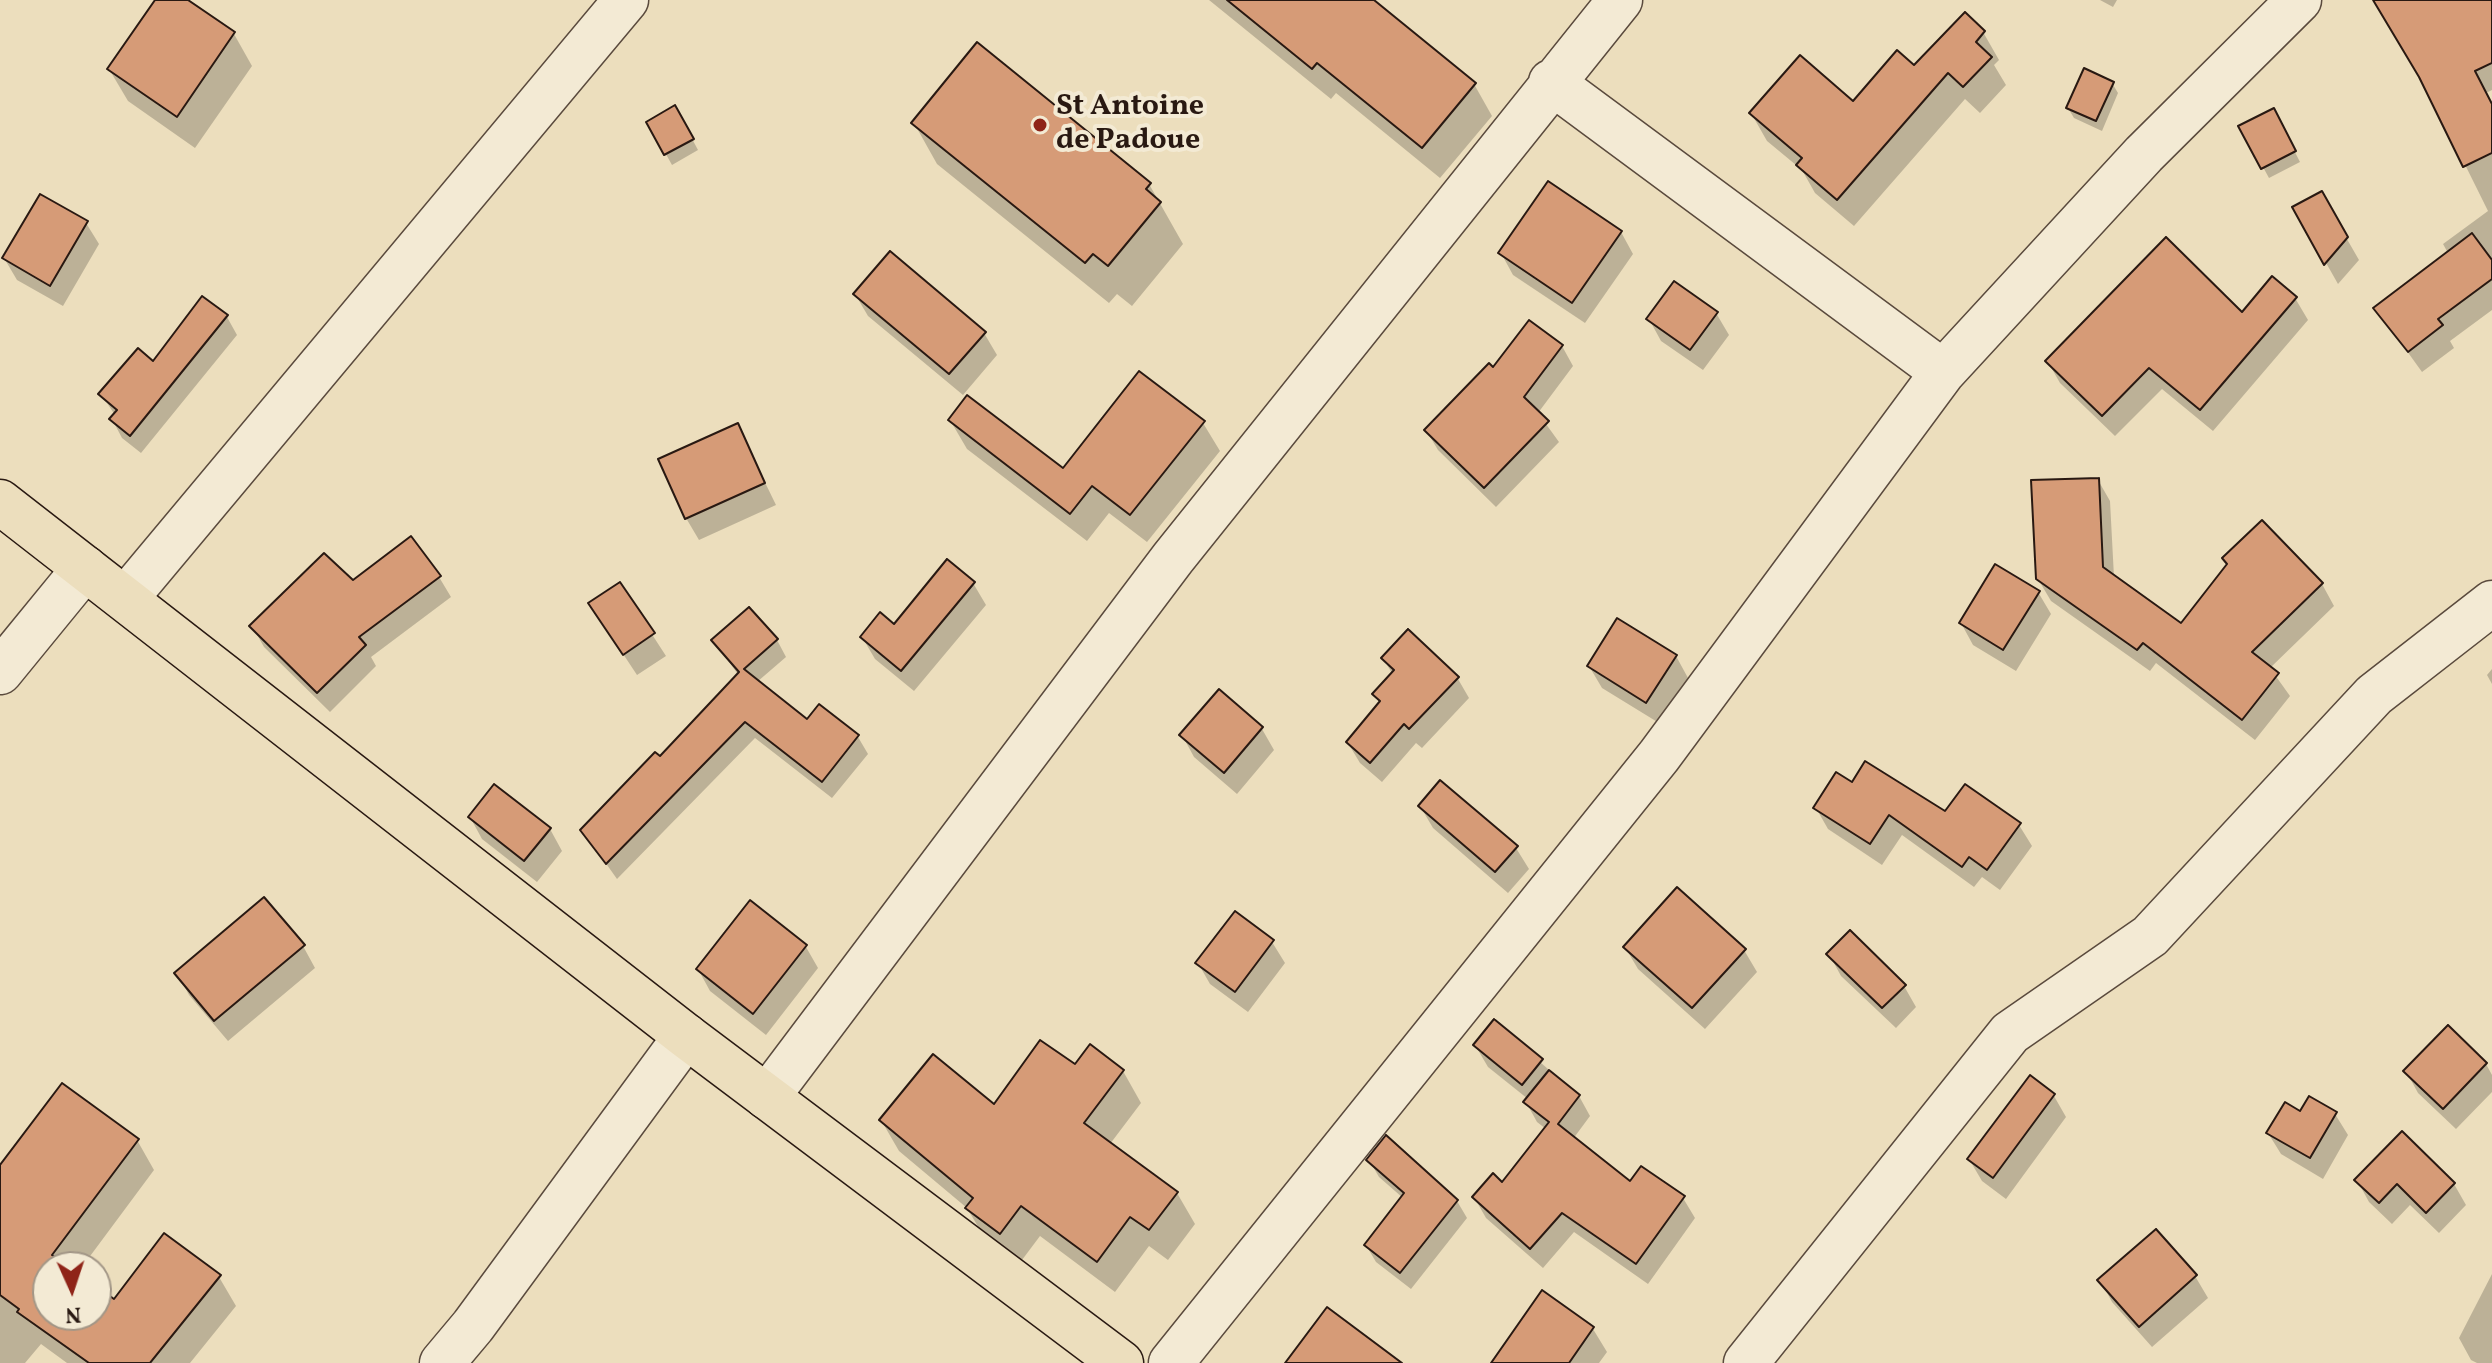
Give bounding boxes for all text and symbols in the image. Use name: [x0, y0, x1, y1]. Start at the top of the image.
place label: St Antoine de Padoue: [1056, 90, 1204, 160]
marker: St Antoine de Padoue: [1031, 116, 1049, 134]
north arrow: [32, 1251, 112, 1331]
text: N: [64, 1298, 82, 1329]

